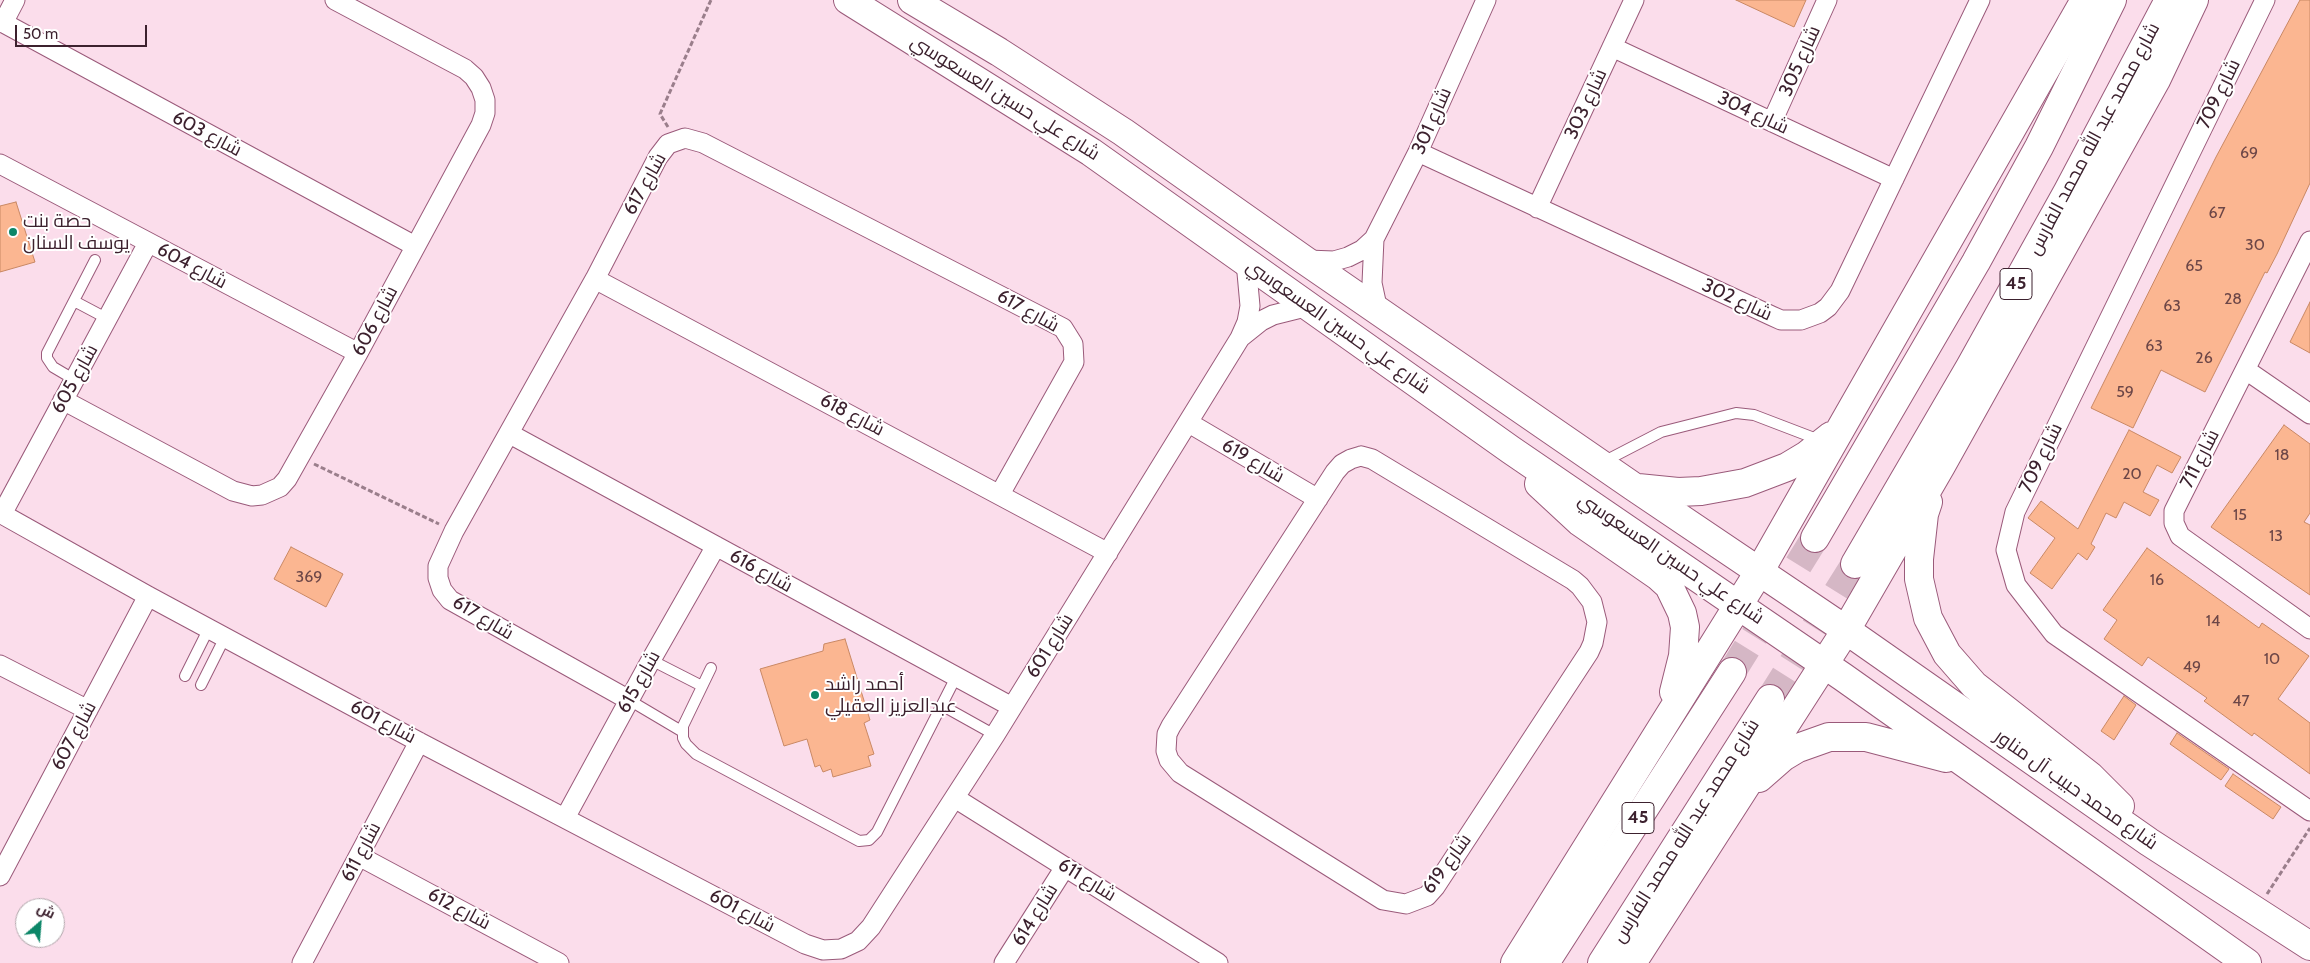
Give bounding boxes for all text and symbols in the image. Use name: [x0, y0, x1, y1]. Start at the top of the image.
scale bar: [18, 15, 150, 47]
street label: شارع محمد عبد الله محمد الفارس: [2023, 19, 2165, 259]
street label: شارع 305: [1774, 22, 1826, 100]
text: 50 m: [23, 25, 58, 43]
street label: شارع علي حسين العسعوسي: [906, 30, 1104, 166]
street label: شارع 709: [2192, 56, 2246, 132]
street label: شارع 303: [1560, 65, 1612, 143]
street label: شارع 301: [1407, 84, 1457, 158]
street label: شارع 304: [1714, 87, 1792, 139]
street label: شارع 603: [168, 106, 246, 162]
house number: 69: [2240, 143, 2258, 163]
street label: شارع 617: [619, 149, 671, 219]
house number: 67: [2208, 203, 2226, 223]
place label: حصة بنت يوسف السنان: [23, 210, 130, 254]
marker: حصة بنت يوسف السنان: [7, 226, 19, 238]
house number: 30: [2245, 235, 2265, 255]
street label: شارع 604: [153, 238, 231, 294]
street label: شارع علي حسين العسعوسي: [1242, 255, 1434, 399]
house number: 65: [2185, 256, 2203, 276]
road number: 45: [2000, 268, 2032, 300]
street label: شارع 302: [1698, 274, 1776, 326]
street label: شارع 606: [347, 282, 403, 360]
street label: شارع 617: [993, 285, 1063, 337]
house number: 28: [2224, 289, 2242, 309]
house number: 63: [2163, 296, 2181, 316]
house number: 63: [2145, 336, 2163, 356]
street label: شارع 605: [47, 340, 103, 418]
house number: 26: [2195, 348, 2213, 368]
house number: 59: [2116, 382, 2134, 402]
street label: شارع 618: [816, 389, 888, 441]
street label: شارع 709: [2014, 420, 2068, 496]
street label: شارع 711: [2176, 426, 2224, 492]
street label: شارع 619: [1218, 434, 1288, 488]
house number: 18: [2275, 445, 2289, 465]
house number: 20: [2122, 464, 2142, 484]
street label: شارع علي حسين العسعوسي: [1574, 488, 1768, 630]
house number: 15: [2233, 505, 2247, 525]
house number: 13: [2269, 526, 2283, 546]
street label: شارع 616: [725, 544, 797, 598]
house number: 369: [296, 567, 322, 587]
house number: 16: [2150, 570, 2164, 590]
street label: شارع 617: [448, 591, 518, 645]
street label: شارع 601: [1021, 610, 1079, 682]
house number: 14: [2206, 611, 2220, 631]
street label: شارع 615: [612, 647, 666, 717]
house number: 10: [2264, 649, 2280, 669]
house number: 49: [2183, 657, 2201, 677]
place label: أحمد راشد عبدالعزيز العقيلي: [825, 673, 957, 717]
marker: أحمد راشد عبدالعزيز العقيلي: [809, 689, 821, 701]
house number: 47: [2232, 691, 2250, 711]
street label: شارع 601: [346, 695, 420, 749]
street label: شارع 607: [46, 698, 102, 774]
street label: شارع محمد عبد الله محمد الفارس: [1608, 715, 1764, 947]
street label: شارع محمد حبيب آل مناور: [1990, 725, 2162, 855]
road number: 45: [1622, 802, 1654, 834]
street label: شارع 611: [336, 818, 386, 886]
street label: شارع 619: [1418, 830, 1476, 898]
street label: شارع 611: [1054, 853, 1120, 907]
street label: شارع 614: [1007, 880, 1063, 950]
street label: شارع 612: [424, 883, 494, 935]
street label: شارع 601: [705, 884, 779, 938]
north arrow: [15, 898, 65, 948]
text: ش: [34, 898, 58, 923]

